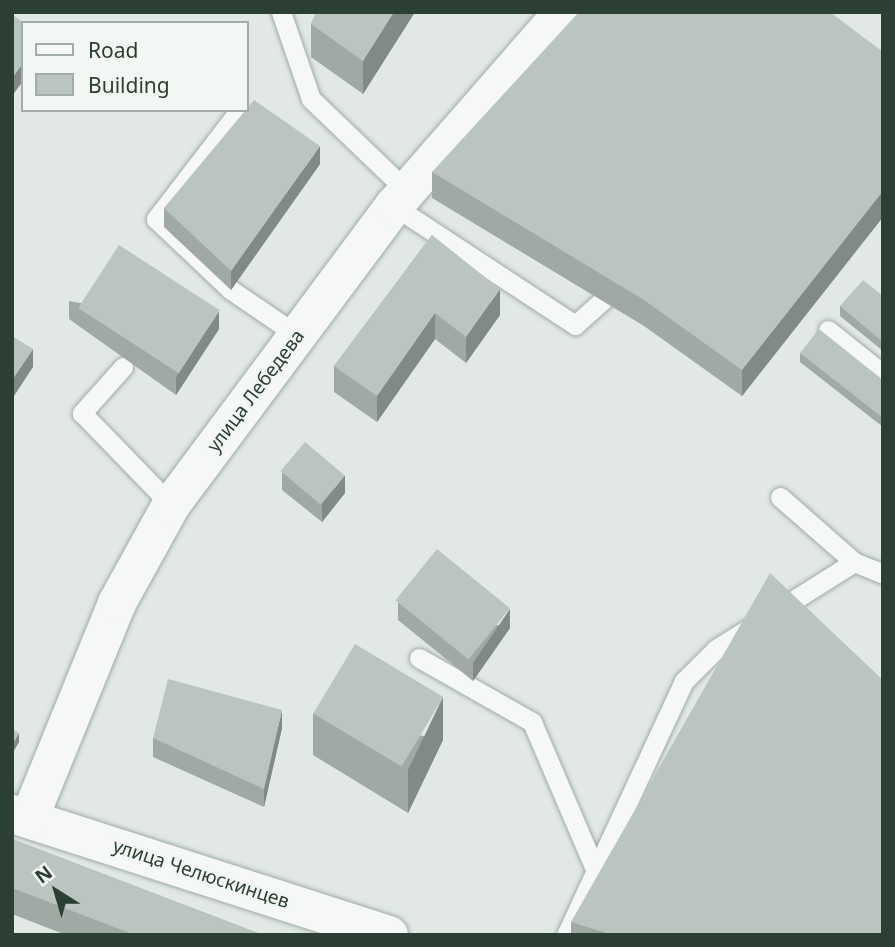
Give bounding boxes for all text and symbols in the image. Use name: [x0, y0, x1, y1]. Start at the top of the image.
legend: [21, 21, 248, 112]
text: Road: [88, 36, 138, 64]
text: Building: [88, 71, 170, 99]
street label: улица Лебедева: [203, 325, 309, 457]
street label: улица Челюскинцев: [110, 835, 292, 913]
north arrow: [21, 856, 91, 926]
text: N: [29, 859, 57, 889]

